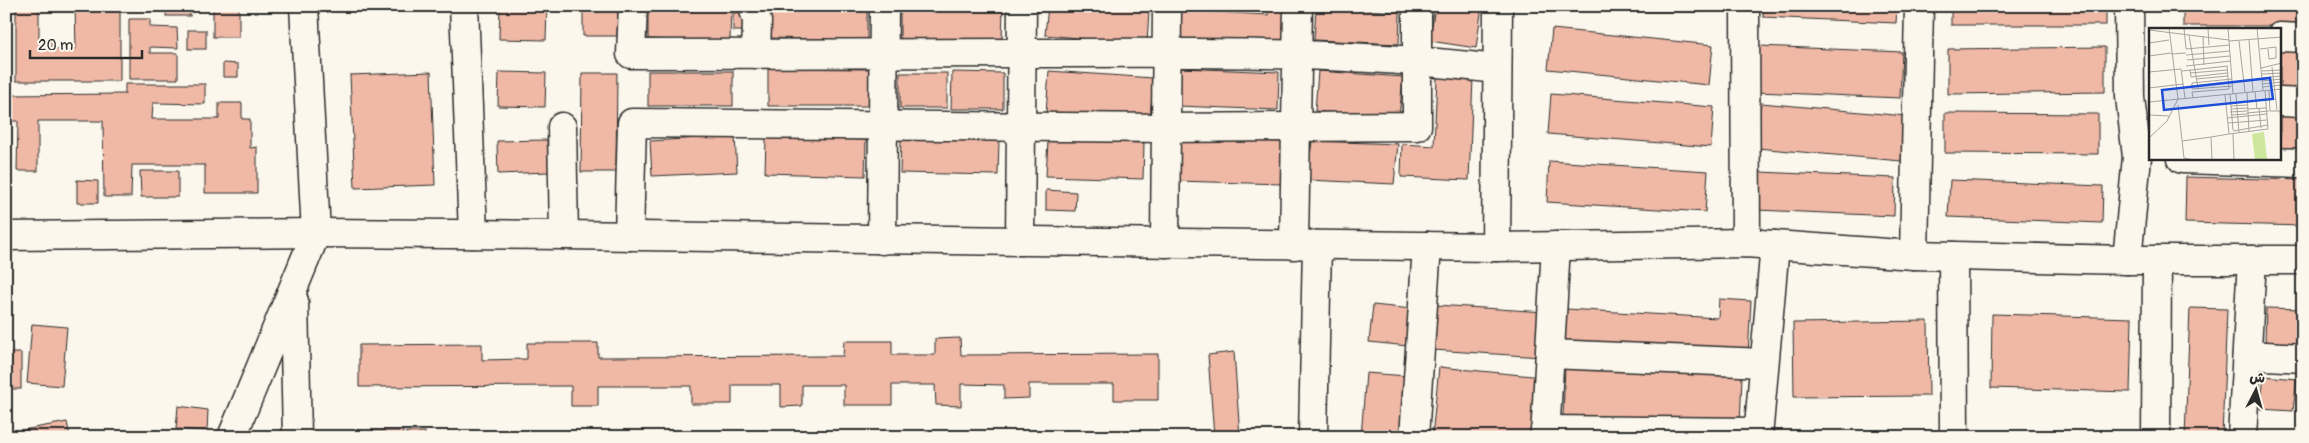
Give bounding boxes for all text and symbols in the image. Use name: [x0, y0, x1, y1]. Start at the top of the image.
scale bar: [30, 28, 142, 60]
inset map: [2149, 28, 2282, 160]
text: 20 m: [38, 36, 73, 55]
north arrow: [2232, 366, 2282, 416]
text: ش: [2249, 368, 2266, 387]

